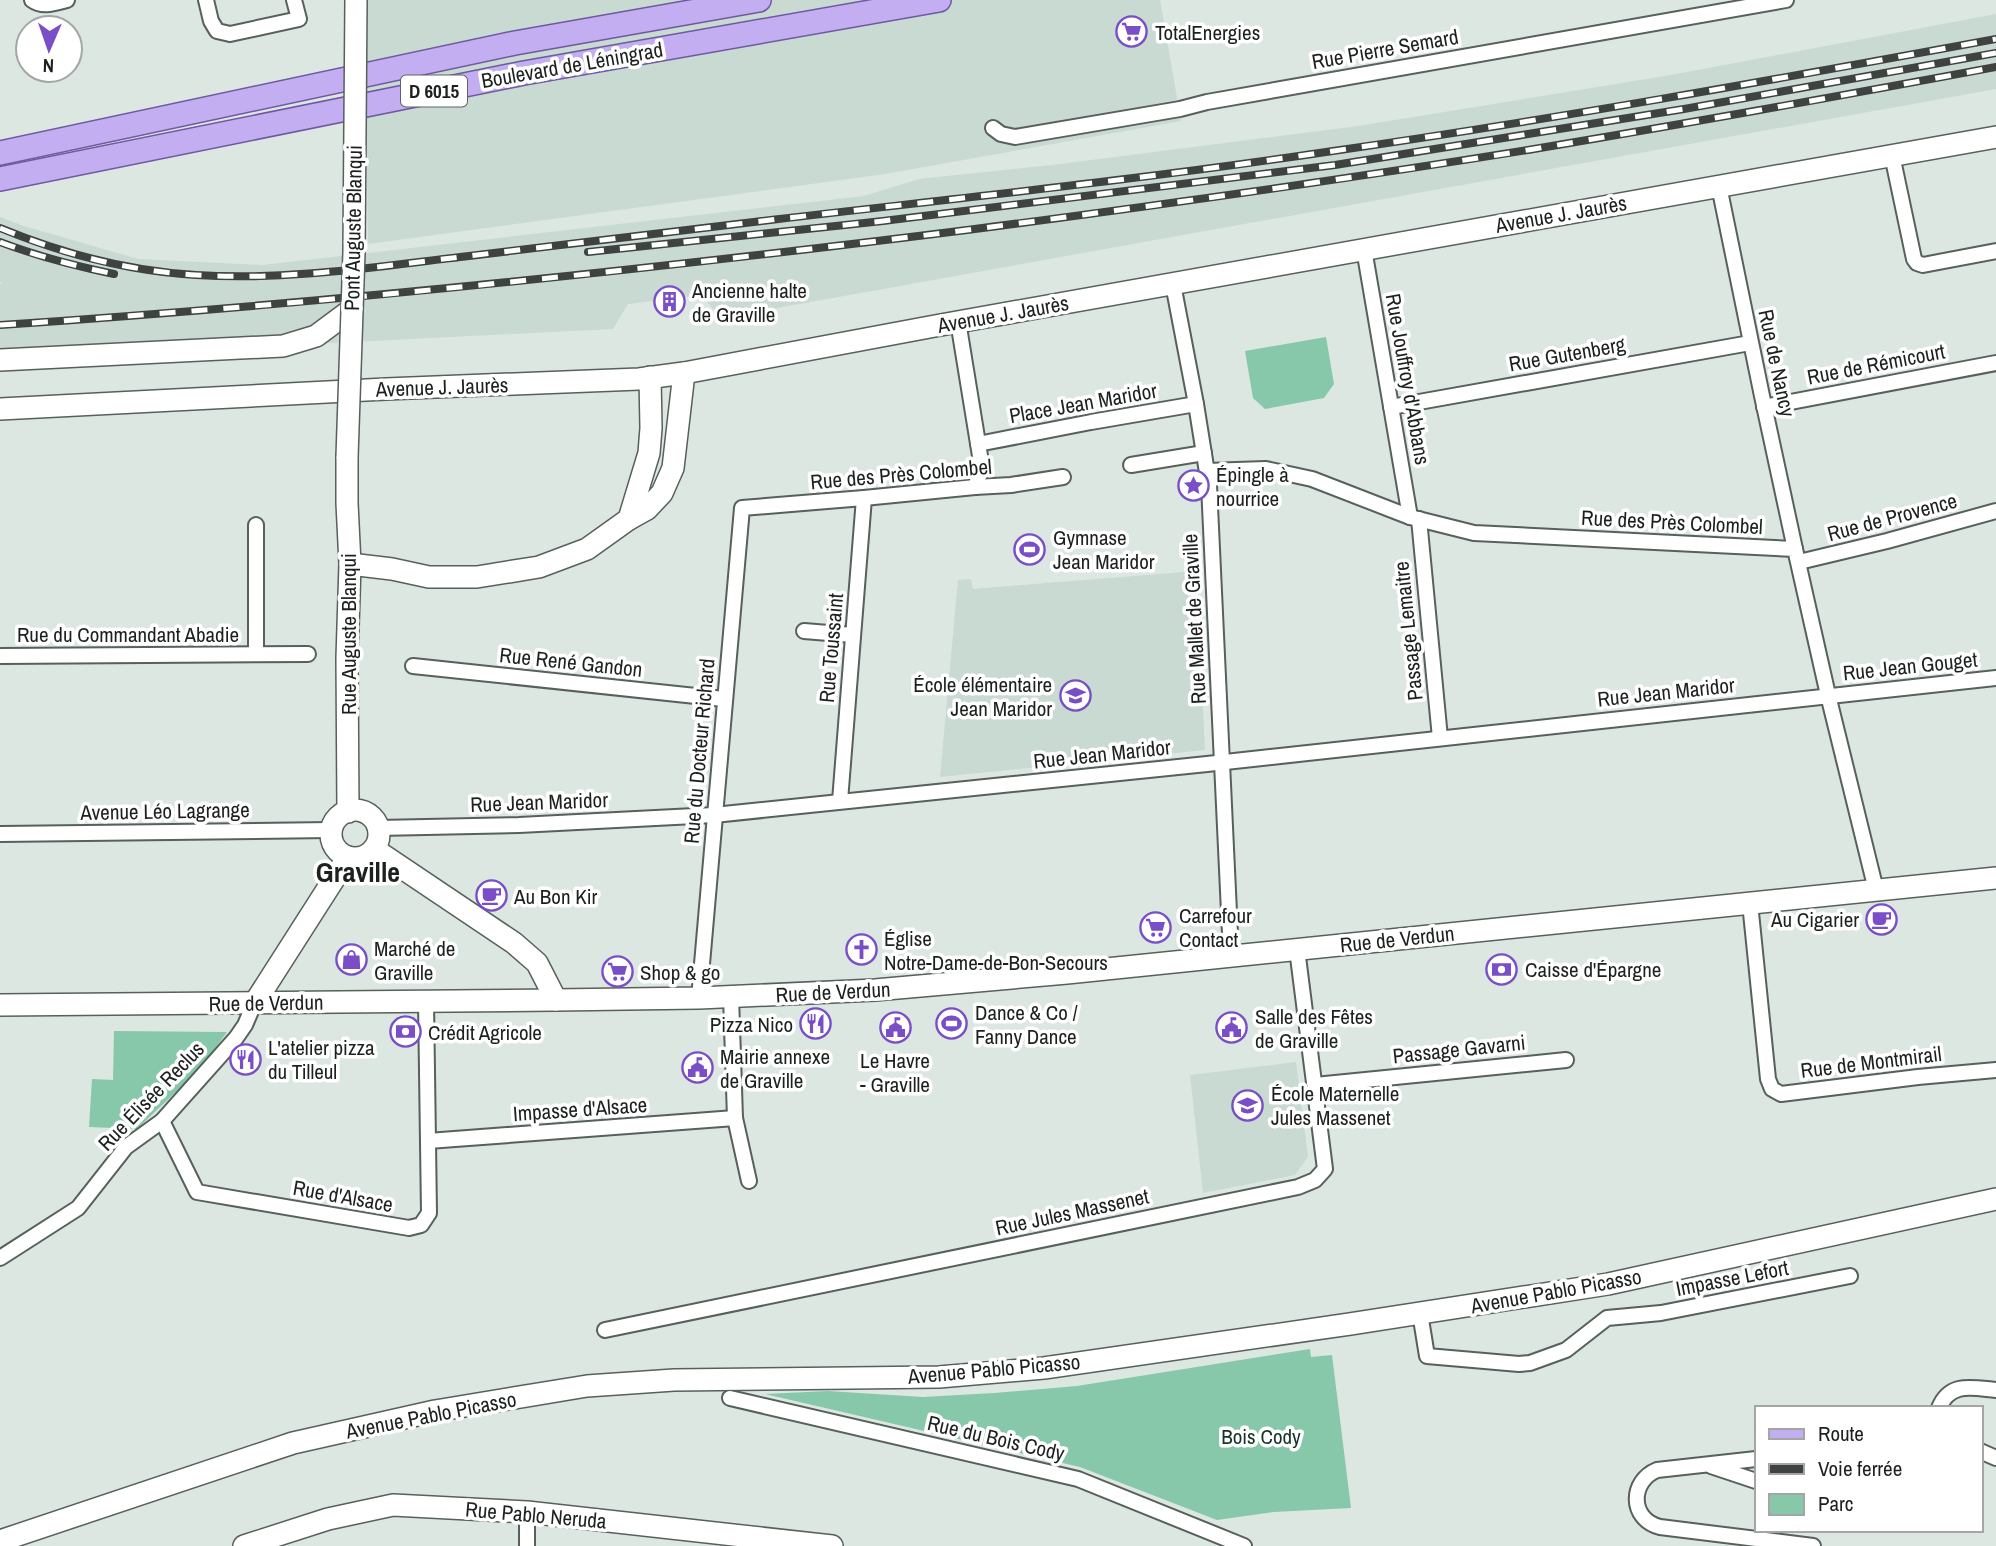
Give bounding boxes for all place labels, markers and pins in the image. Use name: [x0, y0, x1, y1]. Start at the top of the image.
supermarket icon: TotalEnergies: [1115, 15, 1149, 49]
place label: TotalEnergies: [1155, 18, 1260, 47]
place label: Ancienne halte de Graville: [691, 276, 807, 329]
building icon: Ancienne halte de Graville: [652, 285, 686, 319]
place label: Épingle à nourrice: [1216, 460, 1289, 513]
place icon: Épingle à nourrice: [1176, 469, 1210, 503]
place label: Gymnase Jean Maridor: [1053, 523, 1155, 576]
sports icon: Gymnase Jean Maridor: [1013, 532, 1047, 566]
place label: École élémentaire Jean Maridor: [913, 670, 1052, 723]
school or university icon: École élémentaire Jean Maridor: [1058, 679, 1092, 713]
cafe icon: Au Bon Kir: [474, 879, 508, 913]
place label: Au Bon Kir: [513, 882, 598, 911]
place label: Carrefour Contact: [1179, 901, 1252, 954]
cafe icon: Au Cigarier: [1865, 902, 1899, 936]
place label: Au Cigarier: [1770, 905, 1859, 934]
supermarket icon: Carrefour Contact: [1139, 910, 1173, 944]
place label: Église Notre-Dame-de-Bon-Secours: [884, 924, 1108, 977]
church icon: Église Notre-Dame-de-Bon-Secours: [844, 933, 878, 967]
place label: Marché de Graville: [374, 934, 455, 987]
shop icon: Marché de Graville: [334, 943, 368, 977]
bank icon: Caisse d'Épargne: [1485, 952, 1519, 986]
supermarket icon: Shop & go: [600, 955, 634, 989]
place label: Caisse d'Épargne: [1525, 955, 1661, 984]
place label: Shop & go: [640, 958, 720, 987]
place label: Dance & Co / Fanny Dance: [975, 998, 1078, 1051]
place label: Salle des Fêtes de Graville: [1255, 1002, 1373, 1055]
restaurant icon: Pizza Nico: [799, 1007, 833, 1041]
sports icon: Dance & Co / Fanny Dance: [935, 1007, 969, 1041]
place label: Pizza Nico: [710, 1010, 793, 1039]
public building icon: Le Havre - Graville: [878, 1011, 912, 1045]
public building icon: Salle des Fêtes de Graville: [1215, 1011, 1249, 1045]
bank icon: Crédit Agricole: [388, 1015, 422, 1049]
place label: Crédit Agricole: [428, 1018, 542, 1047]
place label: L'atelier pizza du Tilleul: [268, 1033, 375, 1086]
restaurant icon: L'atelier pizza du Tilleul: [228, 1042, 262, 1076]
place label: Mairie annexe de Graville: [720, 1042, 830, 1095]
place label: Le Havre - Graville: [860, 1046, 930, 1099]
public building icon: Mairie annexe de Graville: [680, 1051, 714, 1085]
place label: École Maternelle Jules Massenet: [1271, 1079, 1399, 1132]
school or university icon: École Maternelle Jules Massenet: [1231, 1088, 1265, 1122]

